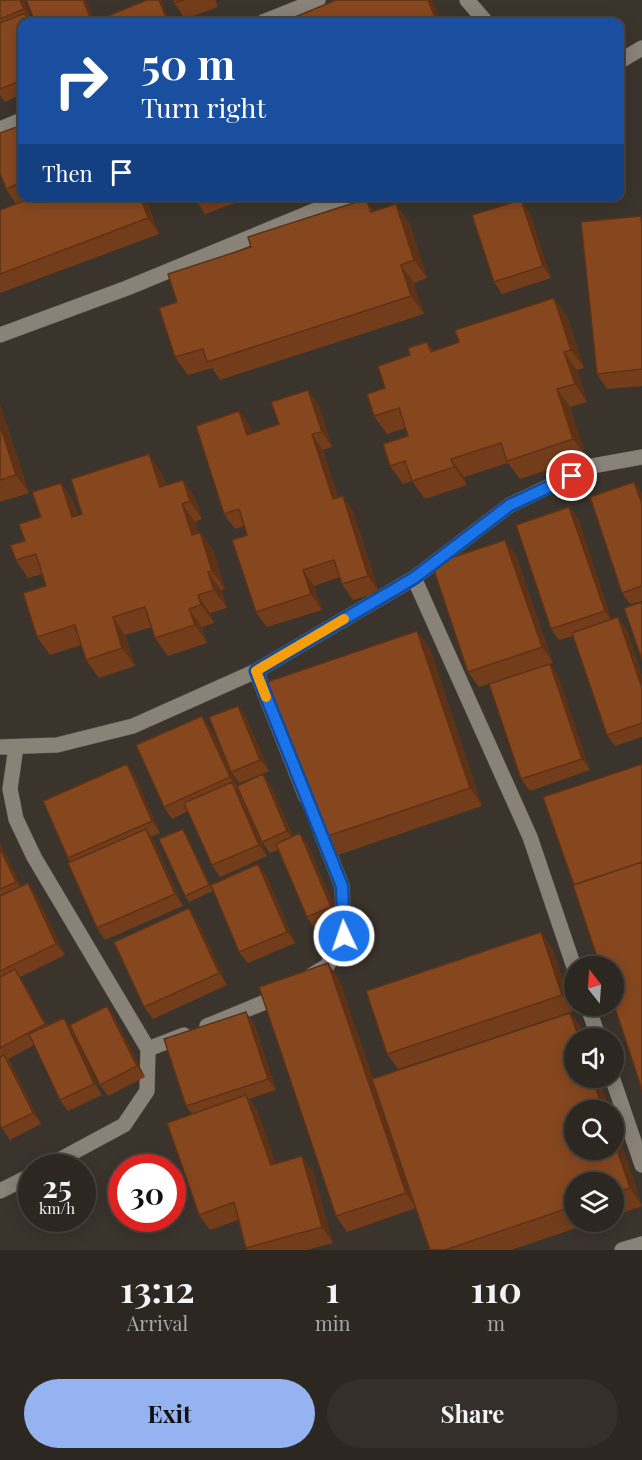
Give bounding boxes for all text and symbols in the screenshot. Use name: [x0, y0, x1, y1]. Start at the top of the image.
text: 50 m: [141, 35, 235, 91]
icon: right: [42, 42, 120, 120]
text: Turn right: [141, 89, 266, 125]
icon: arrive: [105, 156, 138, 189]
text: Then: [42, 158, 93, 188]
pin: [546, 450, 597, 501]
icon: arrive: [555, 459, 588, 492]
position arrow: [312, 904, 376, 968]
north arrow: [564, 956, 624, 1016]
map controls: [564, 956, 624, 1232]
button: sound: [564, 1028, 624, 1088]
button: search: [564, 1100, 624, 1160]
speed limit sign: 30: [108, 1154, 186, 1232]
text: 25: [42, 1166, 72, 1206]
button: layers: [564, 1172, 624, 1232]
text: km/h: [39, 1198, 75, 1218]
text: 13:12: [120, 1264, 195, 1312]
text: 1: [326, 1264, 340, 1312]
text: 110: [471, 1264, 522, 1312]
text: Arrival: [127, 1309, 188, 1336]
text: min: [315, 1309, 350, 1336]
text: m: [487, 1309, 505, 1336]
button: Exit: [24, 1379, 315, 1448]
button: Share: [327, 1379, 618, 1448]

